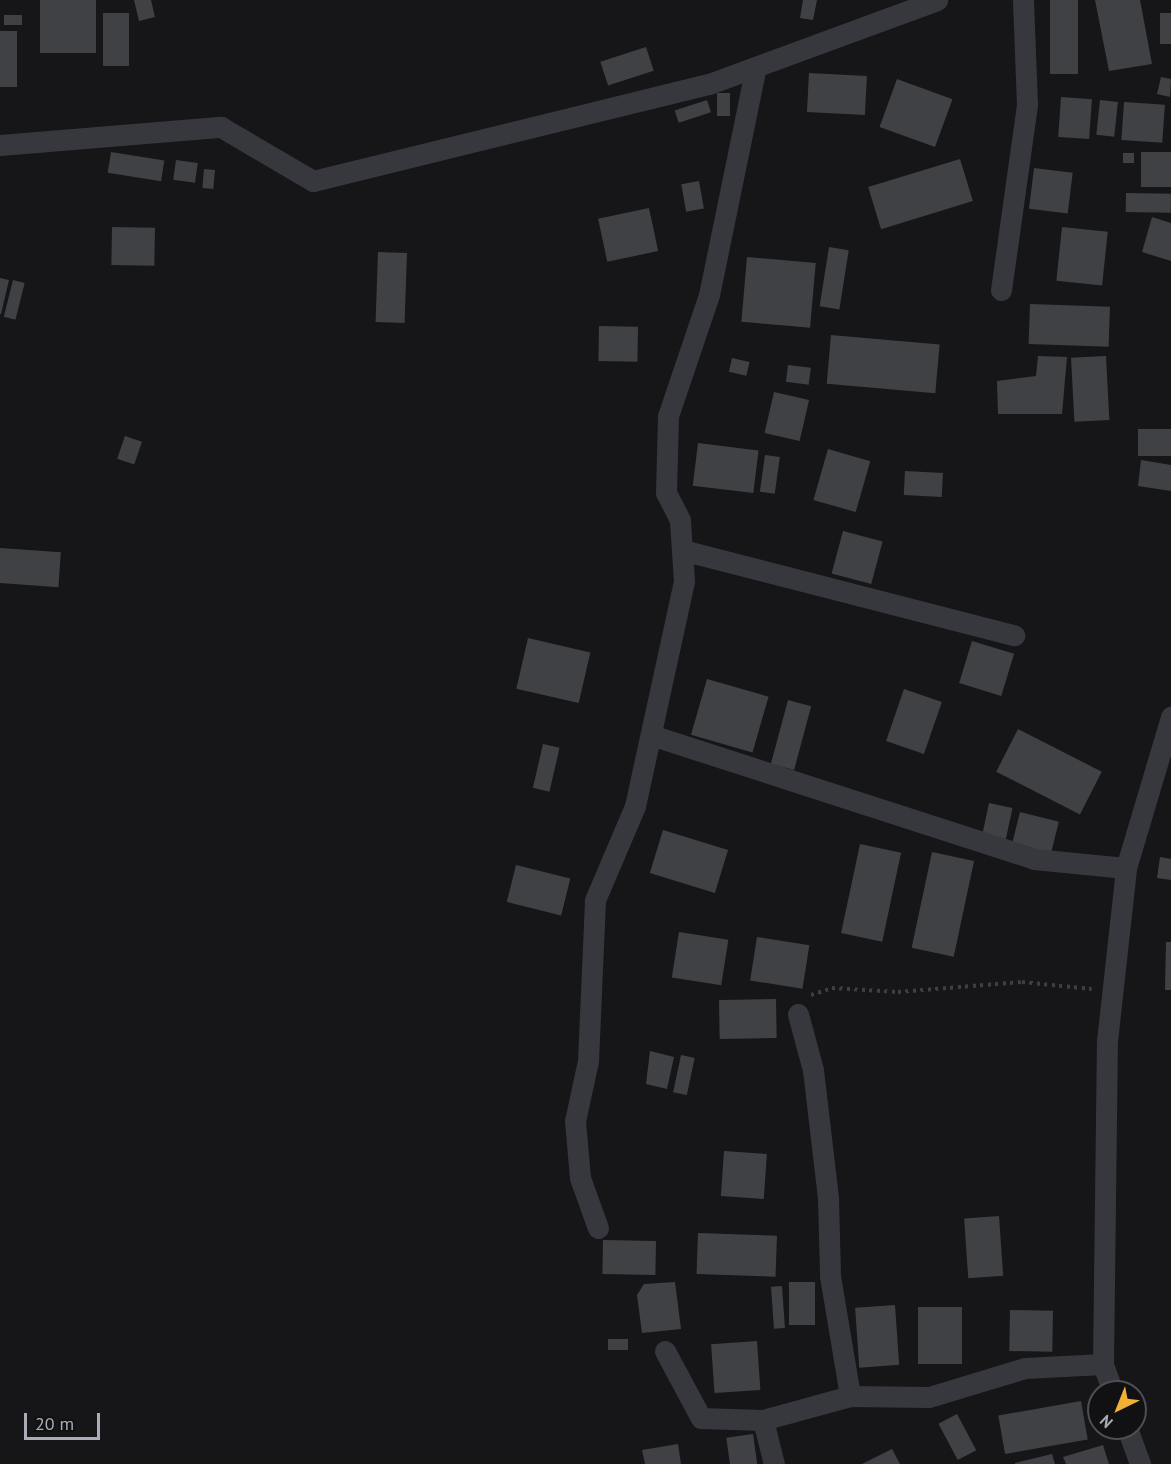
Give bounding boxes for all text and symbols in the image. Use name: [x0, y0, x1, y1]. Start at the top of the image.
north arrow: [1087, 1380, 1147, 1440]
scale bar: [27, 1401, 104, 1439]
text: N: [1095, 1411, 1117, 1433]
text: 20 m: [35, 1412, 74, 1435]

